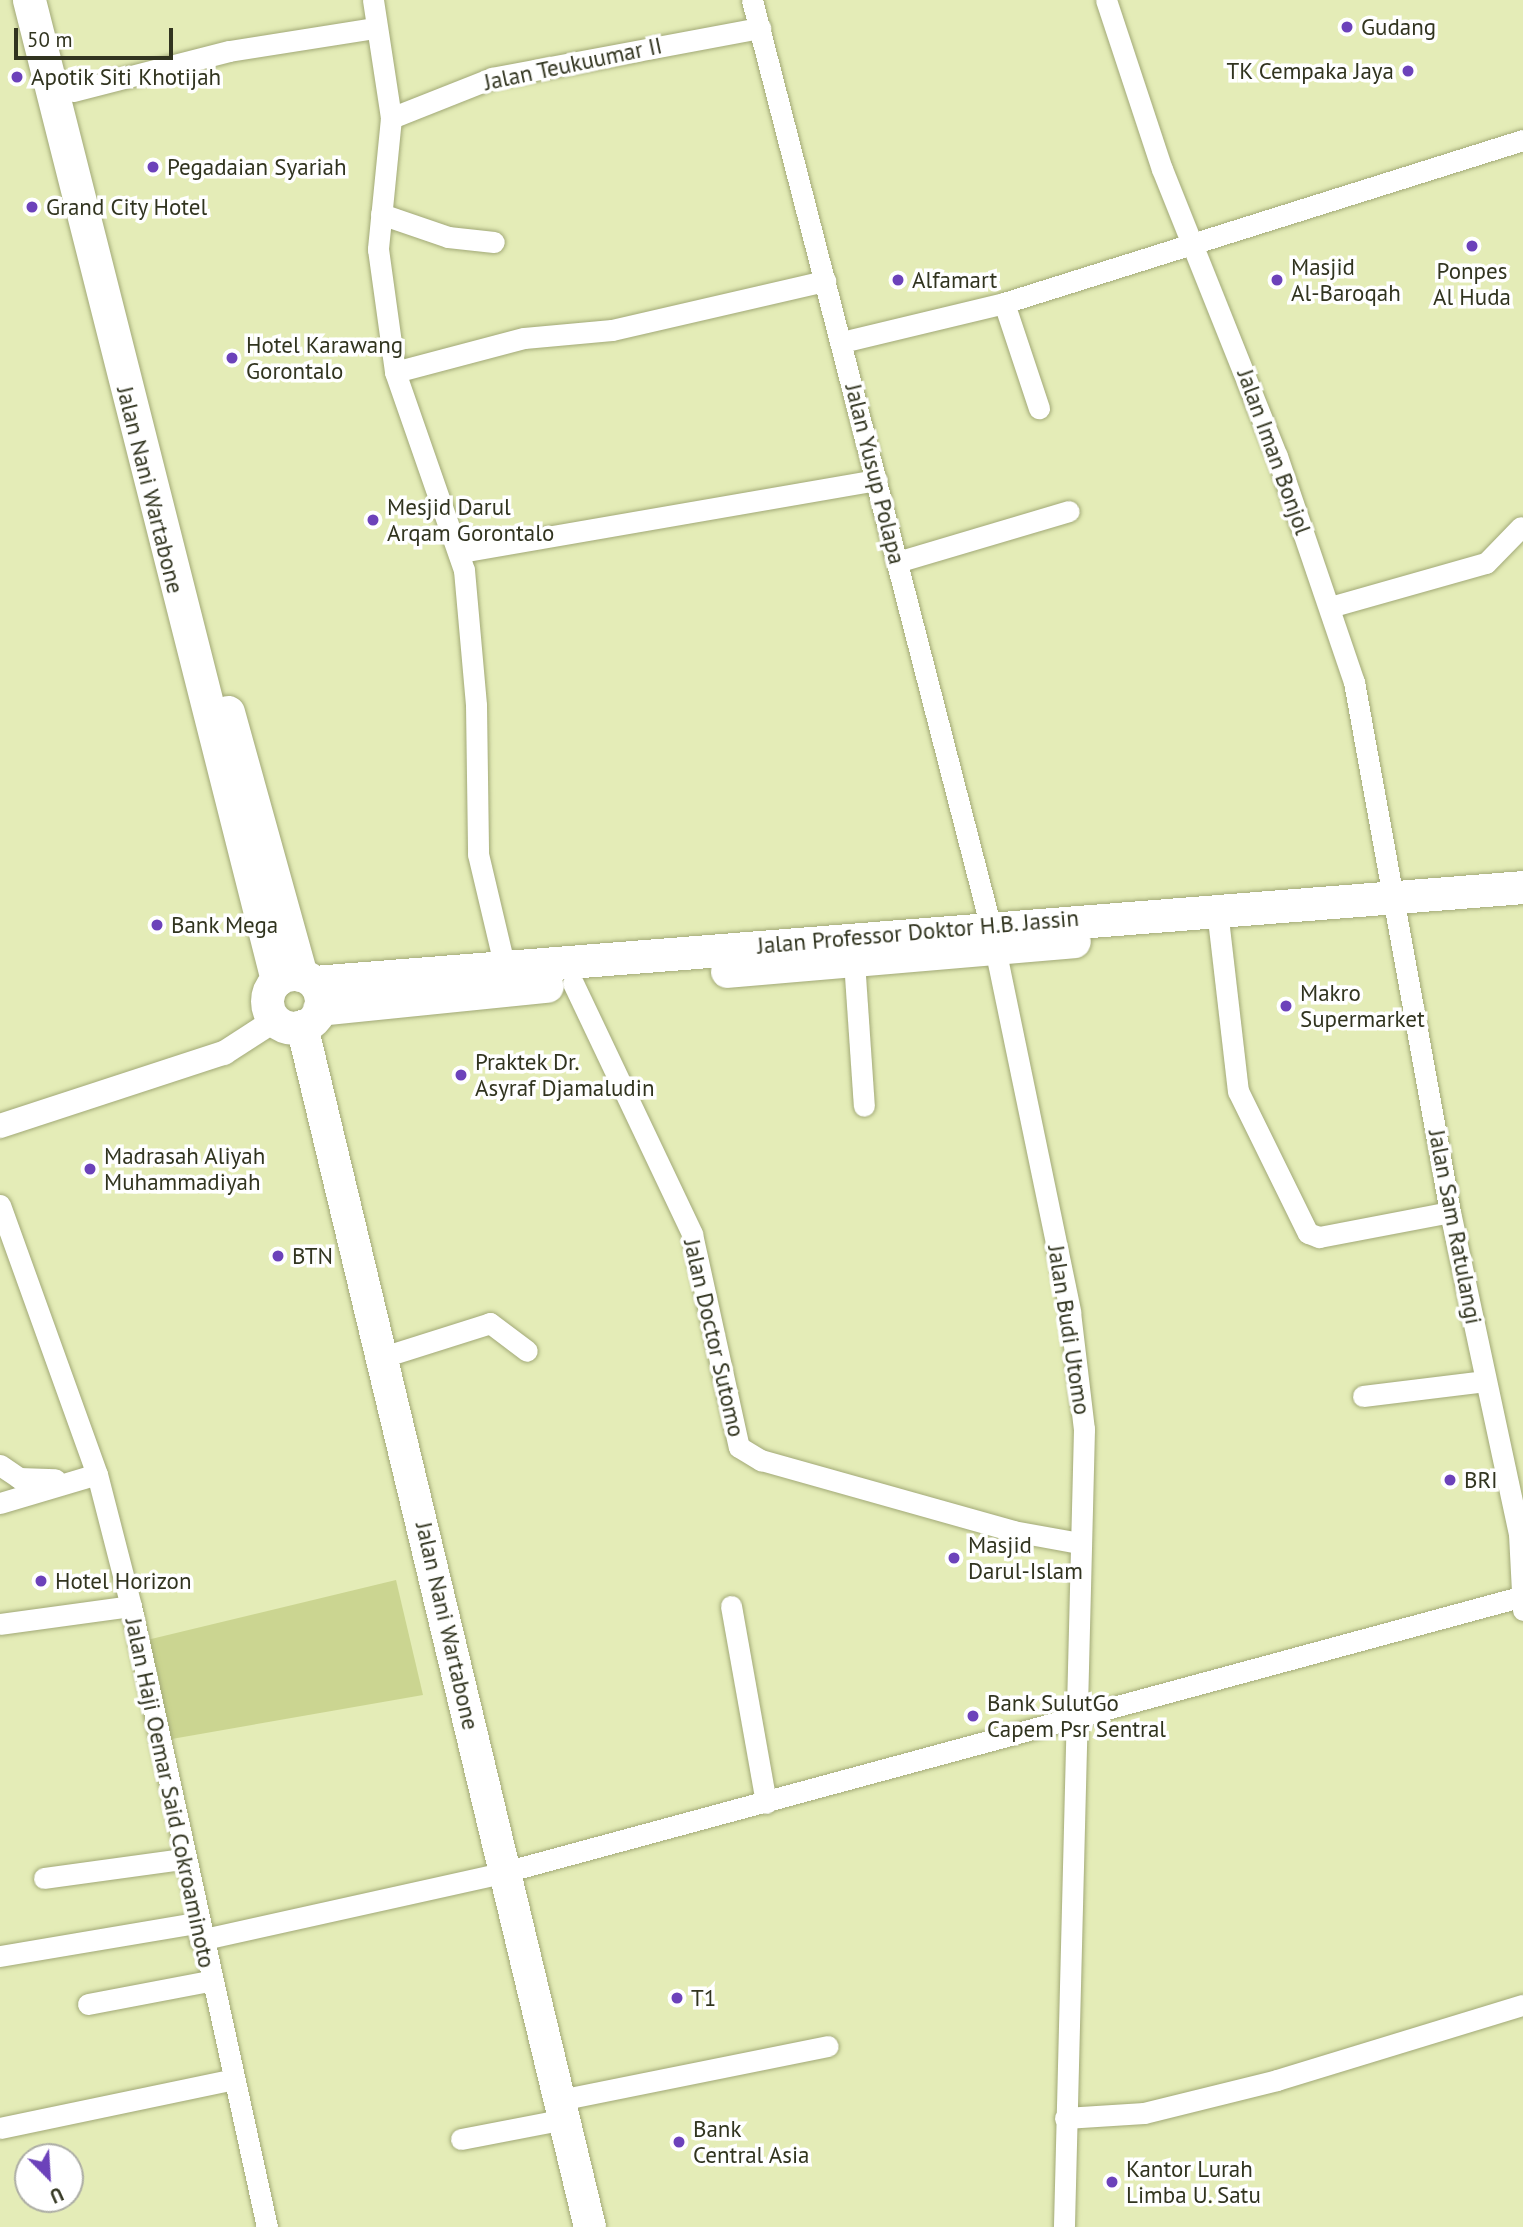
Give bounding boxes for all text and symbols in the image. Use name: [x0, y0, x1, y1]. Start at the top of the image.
place label: Gudang: [1361, 13, 1436, 41]
scale bar: [18, 14, 177, 58]
marker: Gudang: [1339, 19, 1355, 35]
text: 50 m: [27, 26, 73, 53]
street label: Jalan Teukuumar II: [481, 32, 665, 96]
place label: TK Cempaka Jaya: [1226, 57, 1394, 85]
place label: Apotik Siti Khotijah: [31, 63, 222, 91]
marker: TK Cempaka Jaya: [1400, 63, 1416, 79]
marker: Apotik Siti Khotijah: [9, 69, 25, 85]
place label: Pegadaian Syariah: [167, 153, 347, 181]
marker: Pegadaian Syariah: [145, 159, 161, 175]
place label: Grand City Hotel: [46, 193, 208, 221]
marker: Grand City Hotel: [24, 199, 40, 215]
marker: Ponpes Al Huda: [1464, 238, 1480, 254]
place label: Masjid Al-Baroqah: [1291, 253, 1401, 307]
place label: Ponpes Al Huda: [1433, 257, 1511, 311]
place label: Alfamart: [912, 266, 997, 294]
marker: Alfamart: [890, 272, 906, 288]
marker: Masjid Al-Baroqah: [1269, 272, 1285, 288]
place label: Hotel Karawang Gorontalo: [246, 331, 403, 385]
marker: Hotel Karawang Gorontalo: [224, 350, 240, 366]
street label: Jalan Iman Bonjol: [1231, 366, 1317, 538]
street label: Jalan Yusup Polapa: [839, 381, 911, 567]
street label: Jalan Nani Wartabone: [111, 383, 189, 597]
place label: Mesjid Darul Arqam Gorontalo: [387, 493, 554, 547]
marker: Mesjid Darul Arqam Gorontalo: [365, 512, 381, 528]
street label: Jalan Professor Doktor H.B. Jassin: [755, 904, 1081, 960]
place label: Bank Mega: [171, 911, 279, 939]
marker: Bank Mega: [149, 917, 165, 933]
place label: Makro Supermarket: [1300, 979, 1425, 1033]
marker: Makro Supermarket: [1278, 998, 1294, 1014]
place label: Praktek Dr. Asyraf Djamaludin: [475, 1048, 654, 1102]
marker: Praktek Dr. Asyraf Djamaludin: [453, 1067, 469, 1083]
street label: Jalan Sam Ratulangi: [1423, 1127, 1487, 1327]
place label: Madrasah Aliyah Muhammadiyah: [104, 1142, 266, 1196]
marker: Madrasah Aliyah Muhammadiyah: [82, 1161, 98, 1177]
street label: Jalan Doctor Sutomo: [678, 1236, 750, 1440]
place label: BTN: [292, 1242, 333, 1270]
street label: Jalan Budi Utomo: [1042, 1243, 1096, 1417]
marker: BTN: [270, 1248, 286, 1264]
place label: BRI: [1464, 1466, 1498, 1494]
marker: BRI: [1442, 1472, 1458, 1488]
street label: Jalan Nani Wartabone: [410, 1519, 484, 1733]
place label: Masjid Darul-Islam: [968, 1531, 1083, 1585]
marker: Masjid Darul-Islam: [946, 1550, 962, 1566]
place label: Hotel Horizon: [55, 1567, 191, 1595]
marker: Hotel Horizon: [33, 1573, 49, 1589]
street label: Jalan Haji Oemar Said Cokroaminoto: [119, 1616, 221, 1970]
place label: Bank SulutGo Capem Psr Sentral: [987, 1689, 1166, 1743]
marker: Bank SulutGo Capem Psr Sentral: [965, 1708, 981, 1724]
place label: T1: [691, 1984, 716, 2012]
marker: T1: [669, 1990, 685, 2006]
place label: Bank Central Asia: [693, 2115, 810, 2169]
marker: Bank Central Asia: [671, 2134, 687, 2150]
north arrow: [14, 2143, 84, 2213]
place label: Kantor Lurah Limba U. Satu: [1126, 2155, 1263, 2209]
marker: Kantor Lurah Limba U. Satu: [1104, 2174, 1120, 2190]
text: U: [46, 2182, 67, 2209]

